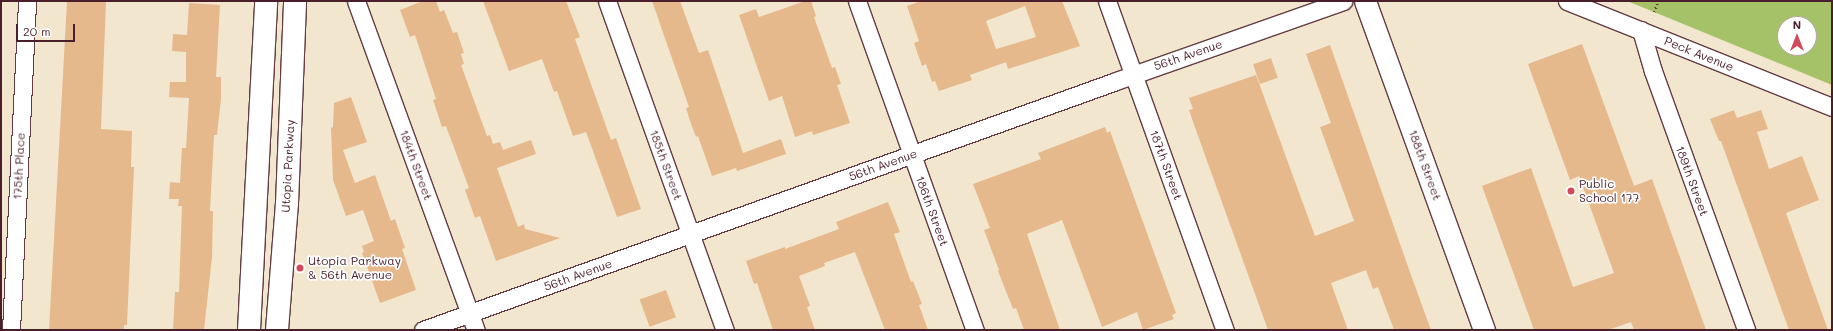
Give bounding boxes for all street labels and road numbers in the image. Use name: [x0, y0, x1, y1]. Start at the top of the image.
street label: Peck Avenue: [1662, 34, 1736, 74]
street label: 56th Avenue: [1152, 37, 1224, 73]
street label: Utopia Parkway: [278, 119, 298, 213]
street label: 184th Street: [397, 128, 435, 202]
street label: 185th Street: [647, 128, 685, 202]
street label: 187th Street: [1147, 128, 1185, 202]
street label: 188th Street: [1406, 128, 1444, 202]
street label: 175th Place: [10, 132, 28, 200]
street label: 189th Street: [1673, 144, 1711, 218]
street label: 56th Avenue: [847, 146, 919, 184]
street label: 186th Street: [913, 174, 951, 248]
street label: 56th Avenue: [542, 256, 614, 294]

